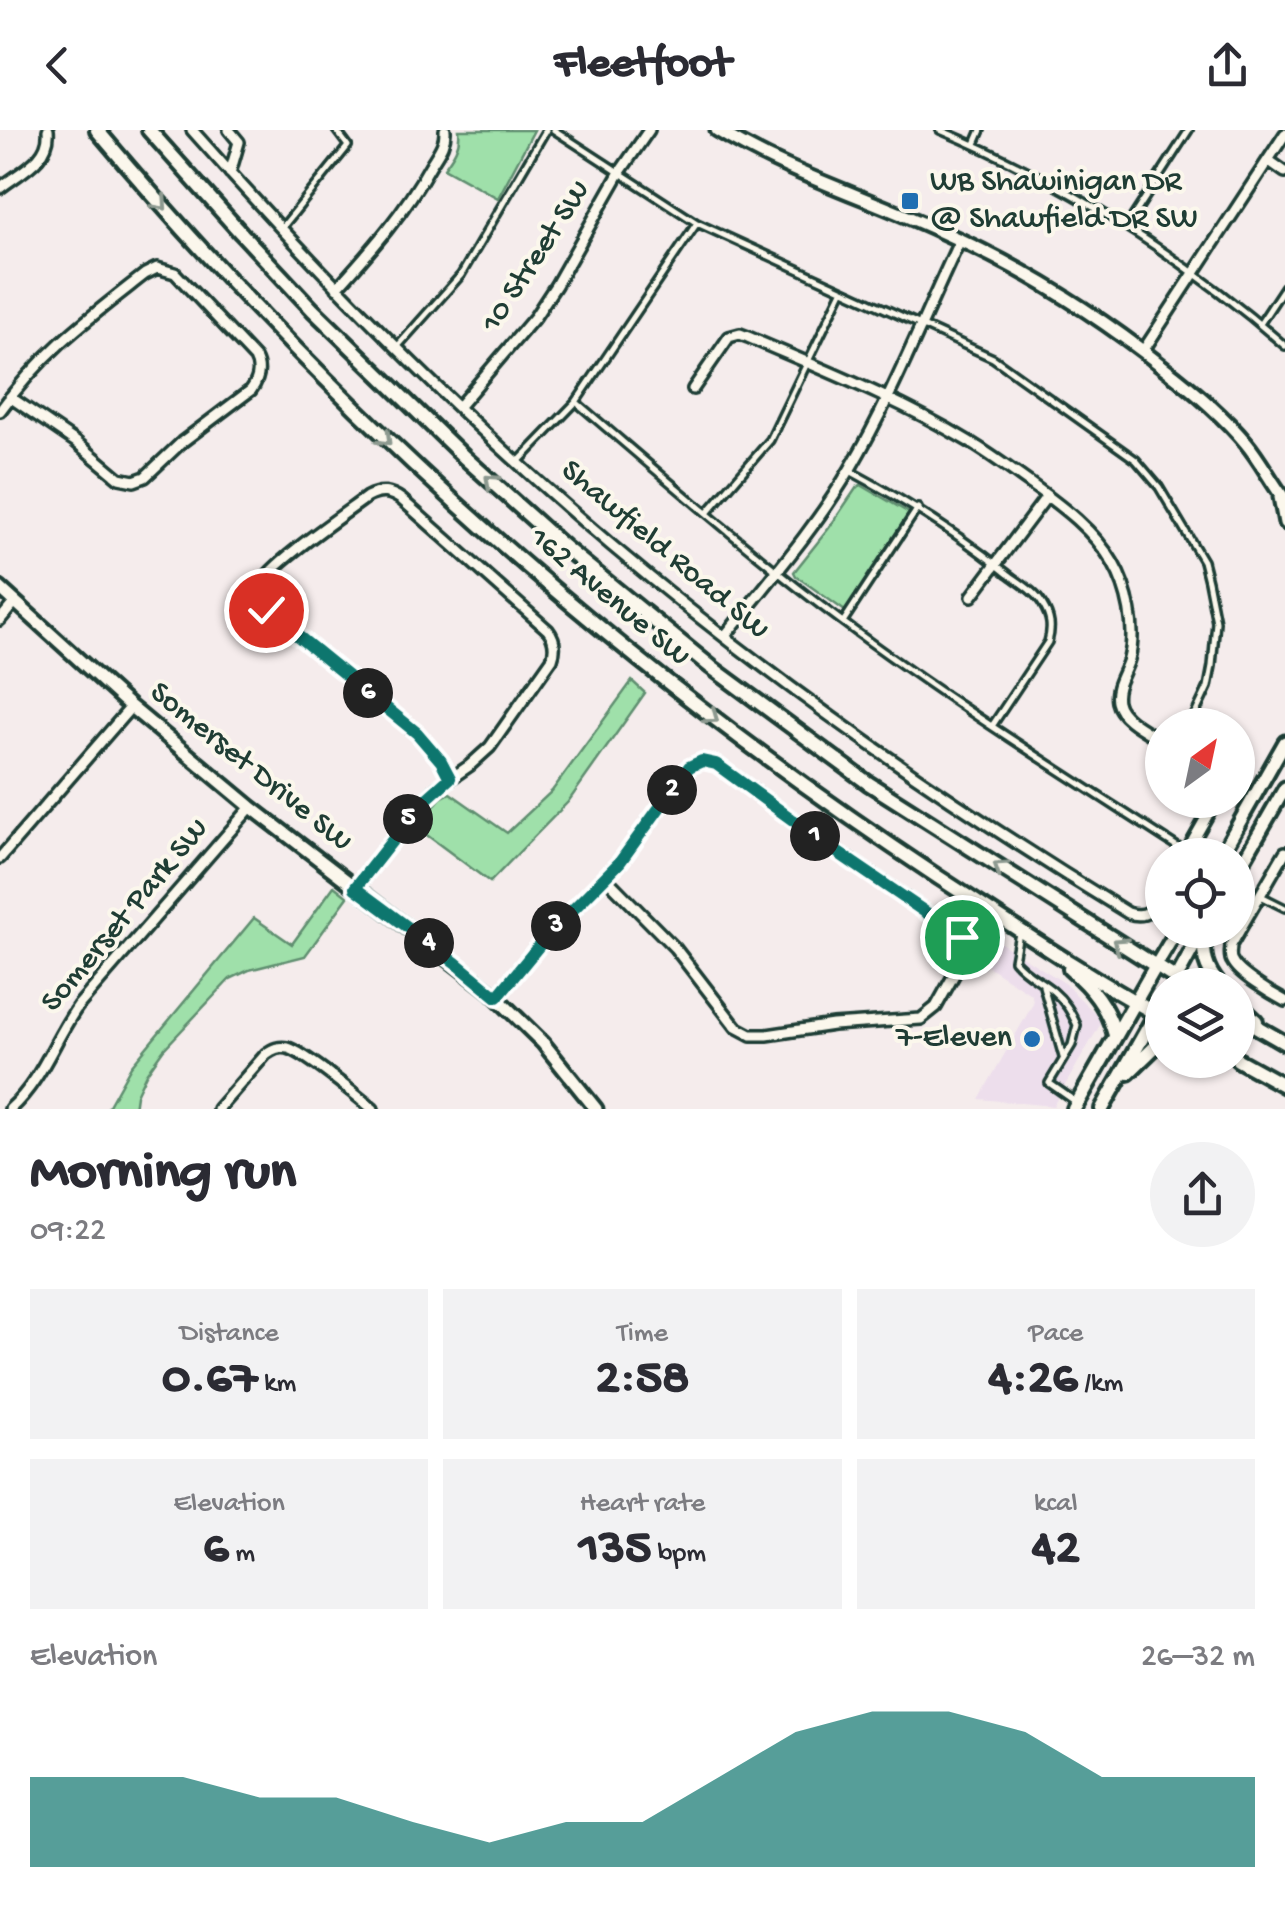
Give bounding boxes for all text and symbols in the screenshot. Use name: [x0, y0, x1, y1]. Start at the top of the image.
icon: back: [30, 38, 85, 93]
icon: share: [1200, 38, 1255, 93]
text: Fleetfoot: [554, 39, 731, 92]
place label: WB Shawinigan DR @ Shawfield DR SW: [930, 164, 1198, 239]
street label: 10 Street SW: [473, 174, 600, 341]
marker: WB Shawinigan DR @ Shawfield DR SW: [899, 190, 921, 212]
one-way arrow: [149, 192, 167, 211]
one-way arrow: [374, 427, 392, 445]
street label: Shawfield Road SW: [552, 453, 776, 649]
one-way arrow: [484, 475, 503, 493]
street label: 162 Avenue SW: [520, 519, 697, 676]
pin: [224, 568, 309, 653]
icon: check: [239, 583, 294, 638]
pin: 6: [343, 668, 393, 718]
street label: Somerset Drive SW: [141, 674, 359, 862]
text: 6: [361, 676, 375, 709]
one-way arrow: [701, 706, 719, 723]
north arrow: [1145, 708, 1255, 818]
map controls: [1145, 708, 1255, 1078]
pin: 2: [647, 765, 697, 815]
text: 2: [665, 773, 679, 806]
pin: 5: [383, 794, 433, 844]
text: 5: [401, 802, 415, 835]
street label: Somerset Park SW: [34, 811, 218, 1021]
pin: 1: [790, 811, 840, 861]
text: 1: [809, 819, 821, 852]
button: locate: [1145, 838, 1255, 948]
one-way arrow: [993, 861, 1011, 880]
pin: [920, 895, 1005, 980]
pin: 3: [531, 901, 581, 951]
text: 3: [549, 909, 563, 942]
icon: arrive: [935, 910, 990, 965]
pin: 4: [404, 918, 454, 968]
text: 4: [422, 926, 436, 959]
one-way arrow: [1111, 937, 1129, 956]
button: layers: [1145, 968, 1255, 1078]
place label: 7-Eleven: [895, 1020, 1012, 1058]
marker: 7-Eleven: [1021, 1028, 1043, 1050]
button: share: [1150, 1142, 1255, 1247]
text: Morning run: [30, 1143, 296, 1207]
text: 09:22: [30, 1213, 106, 1251]
text: Distance: [180, 1318, 279, 1351]
text: Time: [617, 1318, 668, 1351]
text: Pace: [1028, 1318, 1083, 1351]
text: 0.67: [162, 1351, 257, 1410]
text: 2:58: [596, 1351, 689, 1410]
text: 4:26: [988, 1351, 1078, 1410]
text: km: [257, 1368, 296, 1401]
text: /km: [1078, 1368, 1123, 1401]
text: Elevation: [174, 1488, 285, 1521]
text: Heart rate: [580, 1488, 705, 1521]
text: kcal: [1034, 1488, 1078, 1521]
text: 6: [203, 1521, 229, 1580]
text: 135: [579, 1521, 651, 1580]
text: 42: [1032, 1521, 1080, 1580]
text: m: [229, 1538, 255, 1571]
text: bpm: [651, 1538, 706, 1571]
text: Elevation: [30, 1639, 157, 1677]
text: 26–32 m: [1141, 1639, 1255, 1677]

